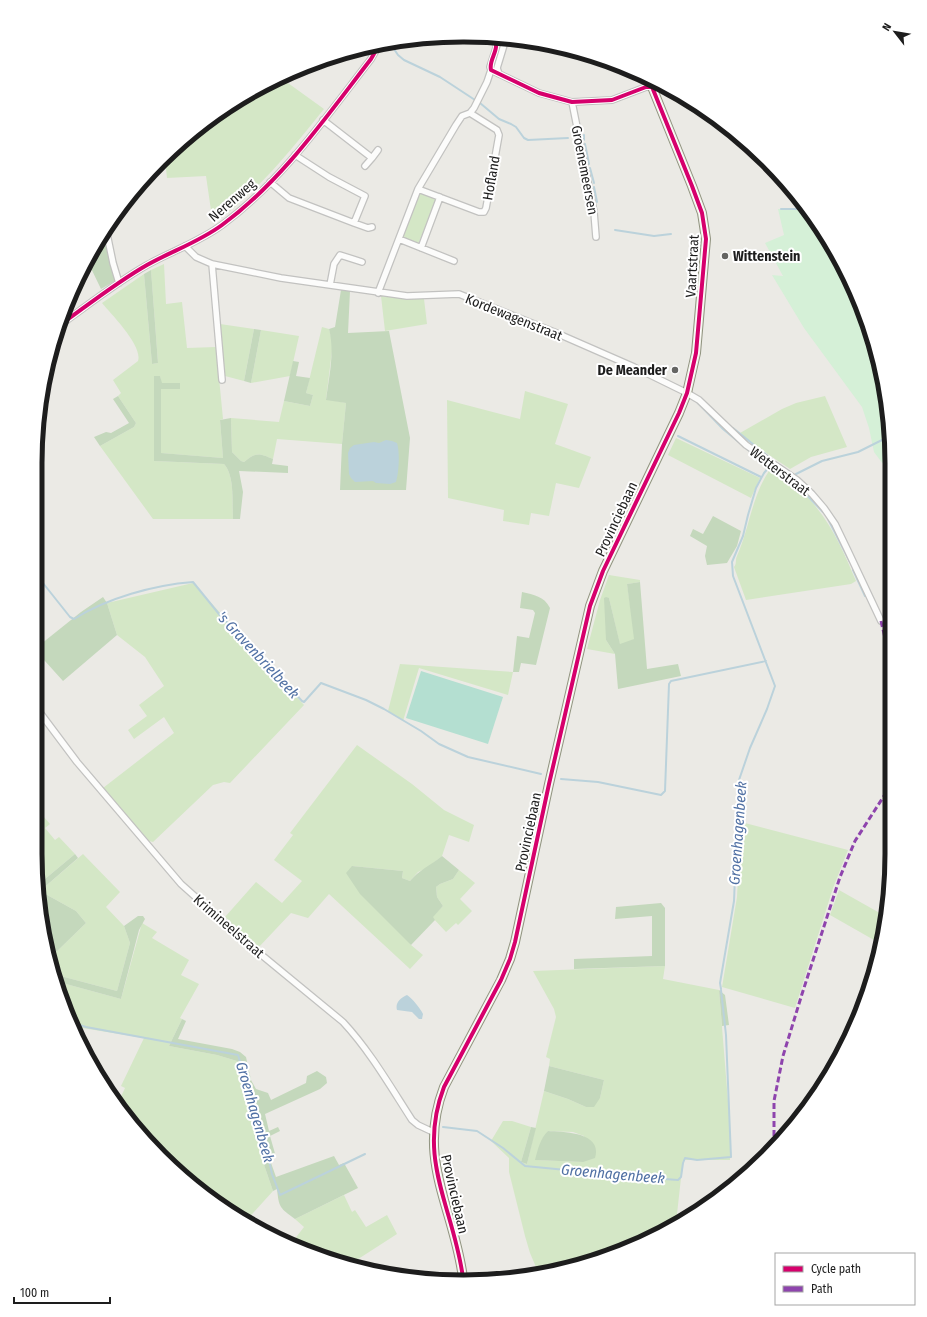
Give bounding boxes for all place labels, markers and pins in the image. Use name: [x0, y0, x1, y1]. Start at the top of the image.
place label: Wittenstein: [733, 248, 800, 265]
marker: Wittenstein: [720, 251, 730, 261]
place label: De Meander: [597, 362, 668, 379]
marker: De Meander: [670, 365, 680, 375]

